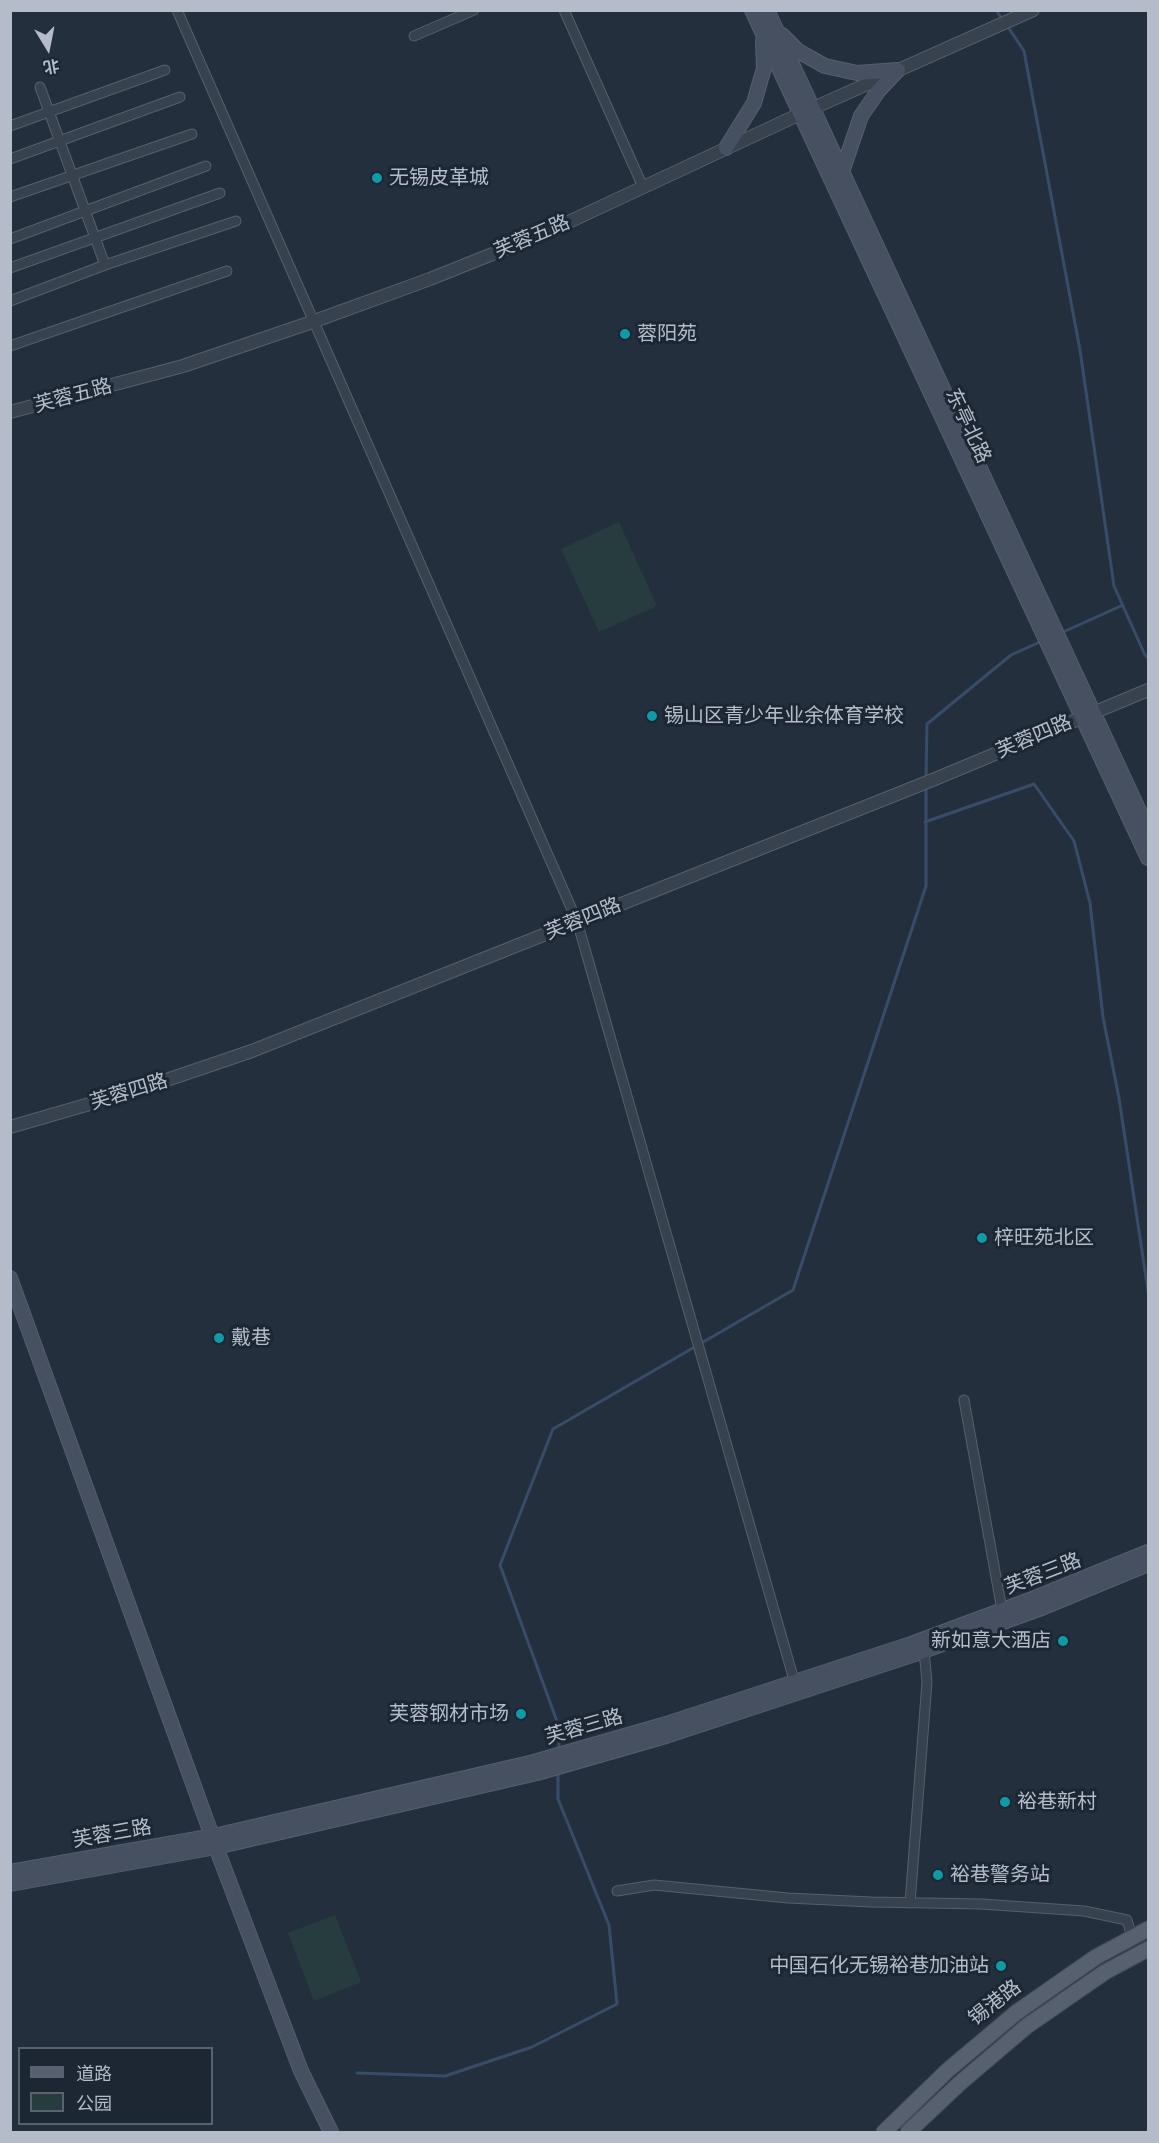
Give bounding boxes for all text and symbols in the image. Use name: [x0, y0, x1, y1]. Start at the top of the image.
north arrow: [18, 18, 78, 78]
text: 北: [42, 55, 61, 77]
place label: 无锡皮革城: [389, 166, 489, 190]
marker: 无锡皮革城: [370, 171, 384, 185]
street label: 芙蓉五路: [490, 210, 574, 264]
place label: 蓉阳苑: [637, 322, 697, 346]
marker: 蓉阳苑: [618, 327, 632, 341]
street label: 芙蓉五路: [31, 374, 115, 418]
street label: 东亭北路: [940, 385, 996, 467]
place label: 锡山区青少年业余体育学校: [664, 704, 904, 728]
marker: 锡山区青少年业余体育学校: [645, 709, 659, 723]
street label: 芙蓉四路: [992, 710, 1076, 764]
street label: 芙蓉四路: [541, 893, 625, 945]
street label: 芙蓉四路: [87, 1069, 171, 1115]
place label: 梓旺苑北区: [994, 1226, 1094, 1250]
marker: 梓旺苑北区: [975, 1231, 989, 1245]
place label: 戴巷: [231, 1326, 271, 1350]
marker: 戴巷: [212, 1331, 226, 1345]
street label: 芙蓉三路: [1001, 1548, 1085, 1600]
place label: 新如意大酒店: [931, 1629, 1051, 1653]
marker: 新如意大酒店: [1056, 1634, 1070, 1648]
place label: 芙蓉钢材市场: [389, 1702, 509, 1726]
street label: 芙蓉三路: [542, 1704, 626, 1750]
marker: 芙蓉钢材市场: [514, 1707, 528, 1721]
place label: 裕巷新村: [1017, 1790, 1097, 1814]
marker: 裕巷新村: [998, 1795, 1012, 1809]
street label: 芙蓉三路: [71, 1815, 153, 1853]
place label: 裕巷警务站: [950, 1863, 1050, 1887]
marker: 裕巷警务站: [931, 1868, 945, 1882]
place label: 中国石化无锡裕巷加油站: [769, 1954, 989, 1978]
marker: 中国石化无锡裕巷加油站: [994, 1959, 1008, 1973]
street label: 锡港路: [964, 1975, 1026, 2031]
legend: [18, 2047, 213, 2125]
text: 道路: [76, 2063, 112, 2085]
text: 公园: [76, 2093, 112, 2115]

